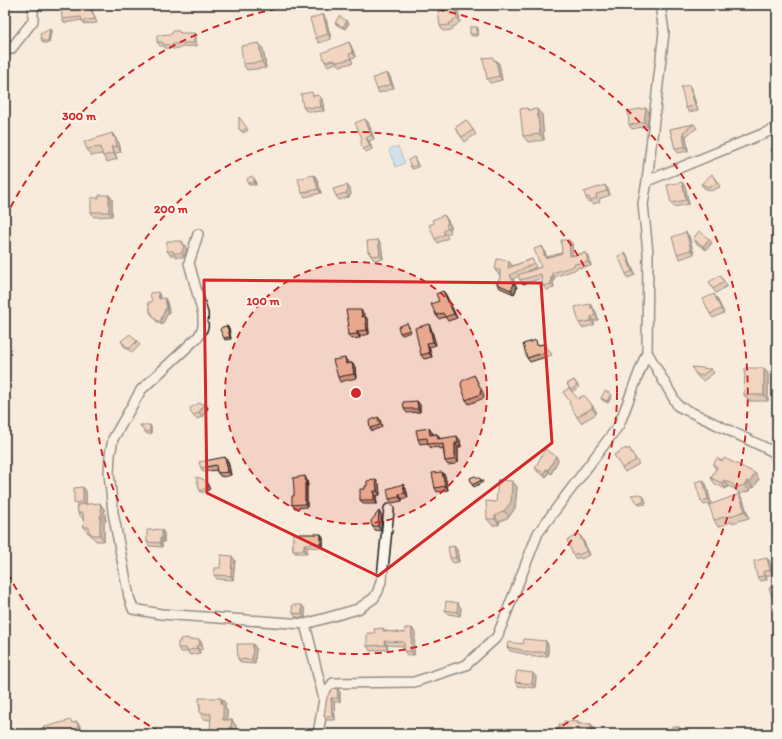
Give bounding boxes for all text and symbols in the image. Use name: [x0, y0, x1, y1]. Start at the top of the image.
text: 300 m: [62, 109, 97, 123]
text: 200 m: [154, 202, 189, 216]
text: 100 m: [246, 294, 280, 308]
centre of rings: [349, 386, 363, 400]

